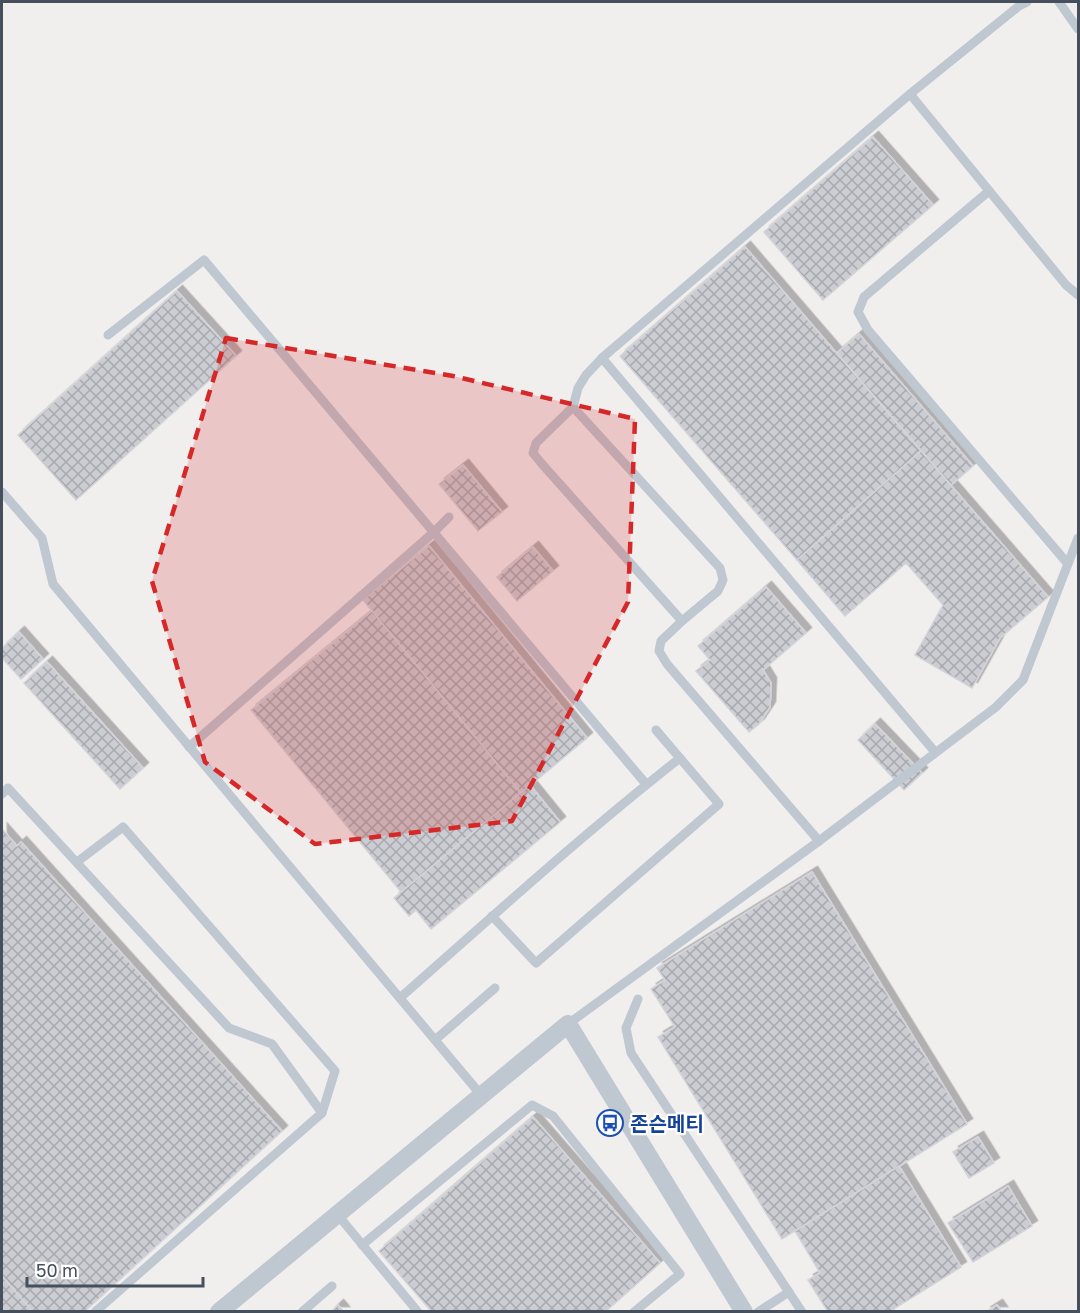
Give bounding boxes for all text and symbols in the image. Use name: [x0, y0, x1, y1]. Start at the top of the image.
bus stop icon: 존슨메티: [595, 1108, 625, 1138]
place label: 존슨메티: [630, 1111, 704, 1135]
scale bar: [27, 1250, 202, 1288]
text: 50 m: [36, 1259, 78, 1281]

